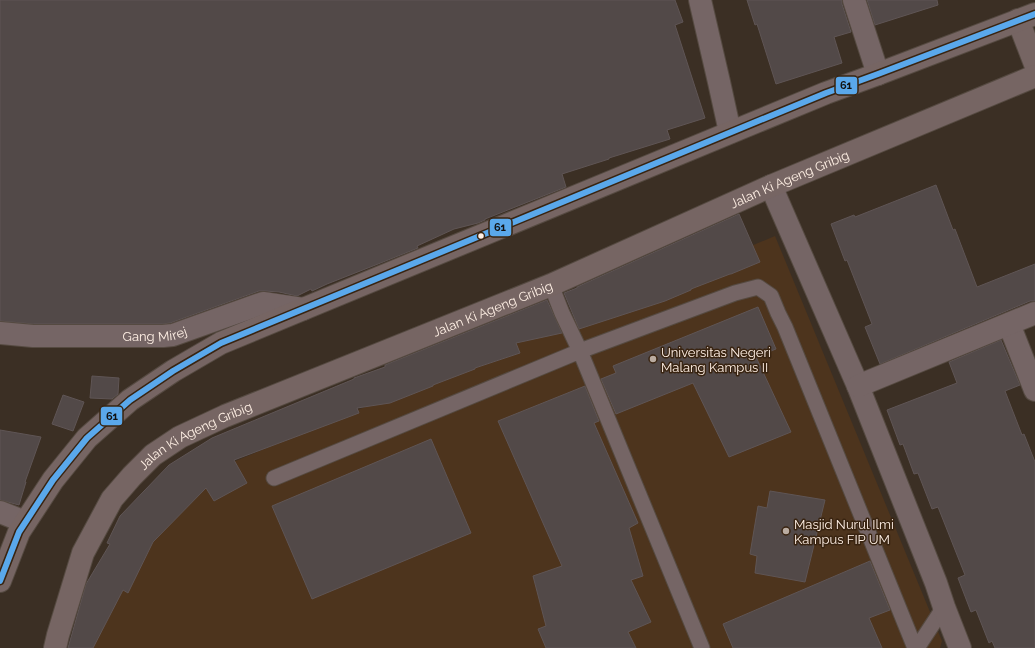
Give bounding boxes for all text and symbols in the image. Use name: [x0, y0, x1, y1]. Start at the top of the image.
line badge: 61: [835, 76, 858, 95]
text: 61: [840, 79, 853, 92]
street label: Jalan Ki Ageng Gribig: [728, 147, 851, 211]
line badge: 61: [489, 218, 512, 237]
text: 61: [494, 221, 507, 234]
unlabelled marker: [476, 231, 486, 241]
street label: Jalan Ki Ageng Gribig: [430, 278, 555, 339]
street label: Gang Mirej: [123, 323, 189, 344]
place label: Universitas Negeri Malang Kampus II: [661, 345, 771, 375]
marker: Universitas Negeri Malang Kampus II: [648, 354, 658, 364]
street label: Jalan Ki Ageng Gribig: [135, 398, 254, 473]
line badge: 61: [100, 406, 123, 426]
text: 61: [106, 410, 119, 423]
place label: Masjid Nurul Ilmi Kampus FIP UM: [794, 517, 894, 547]
marker: Masjid Nurul Ilmi Kampus FIP UM: [781, 526, 791, 536]

